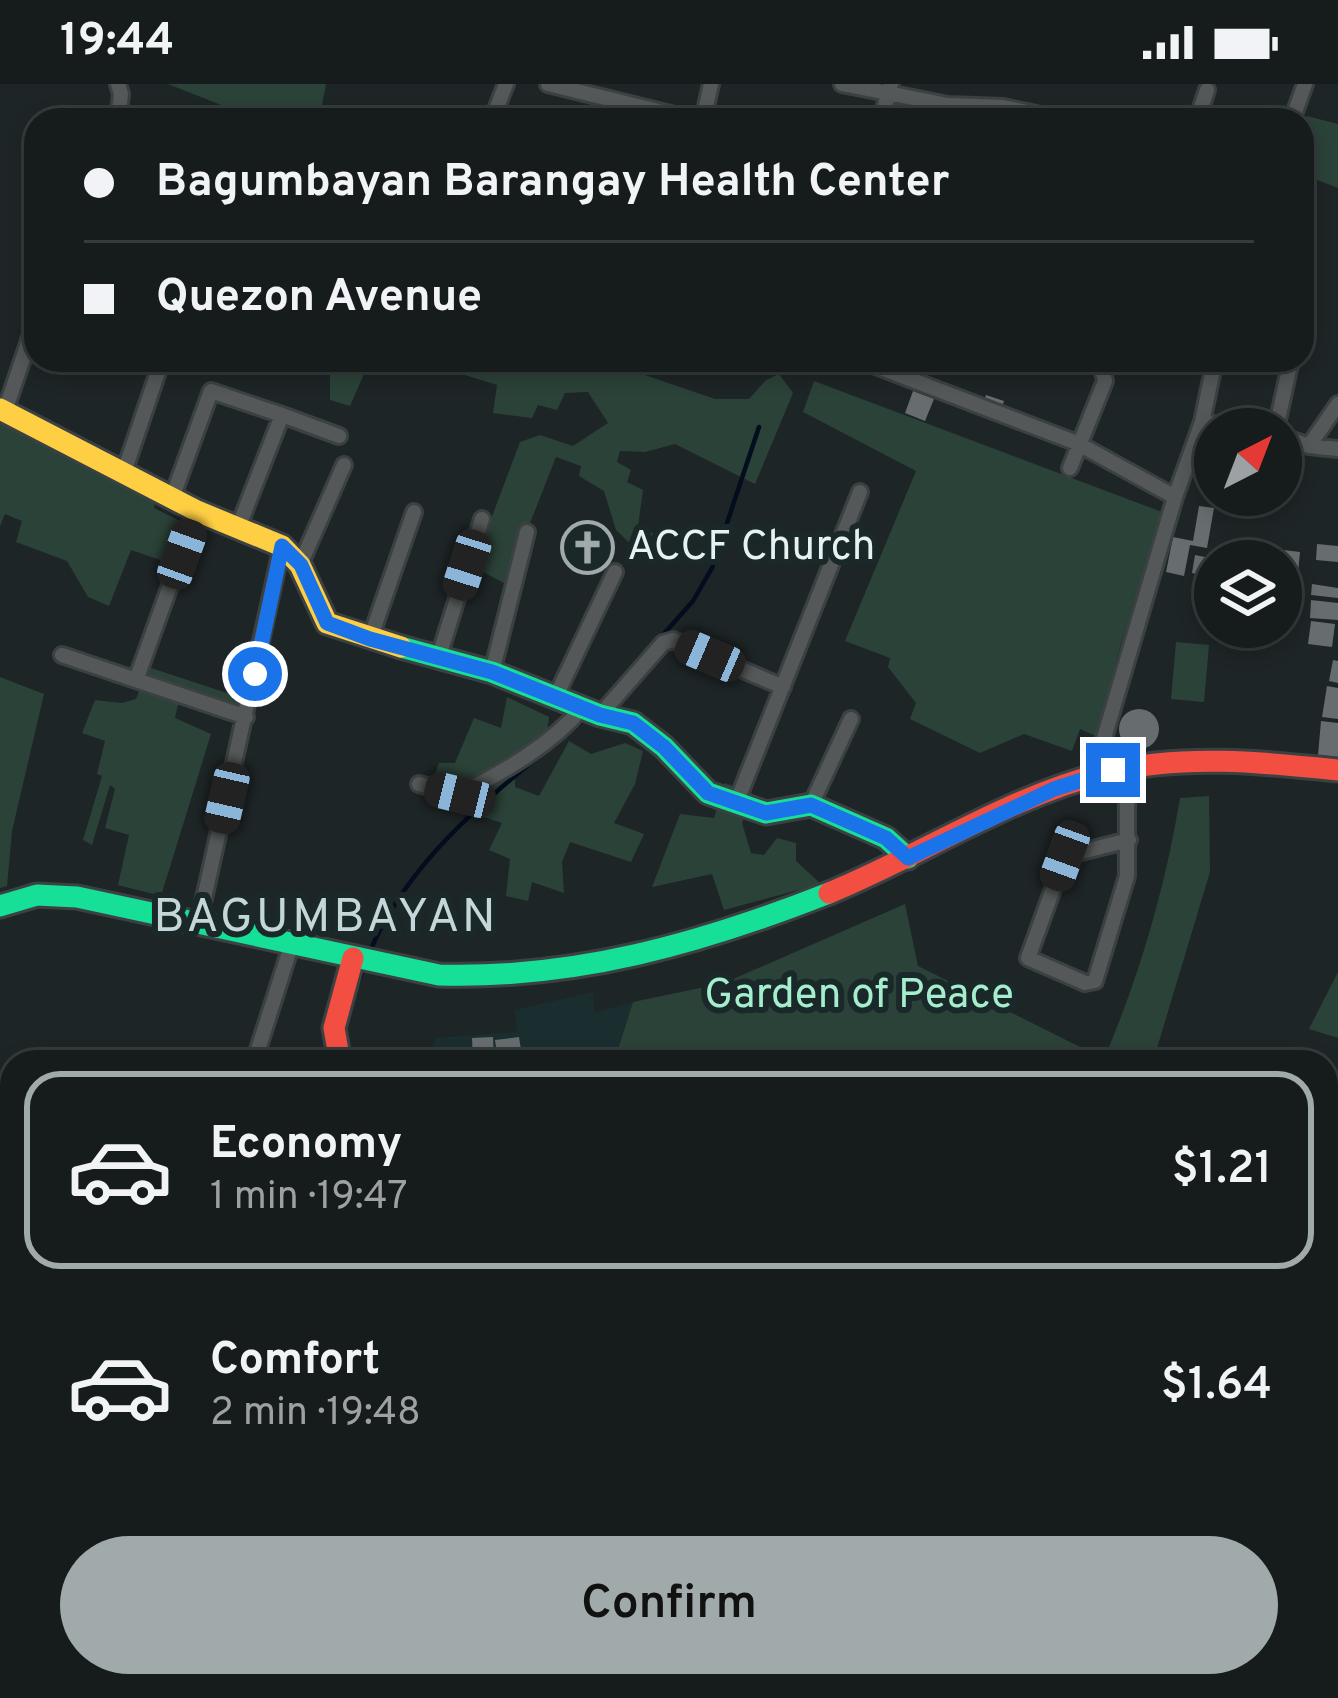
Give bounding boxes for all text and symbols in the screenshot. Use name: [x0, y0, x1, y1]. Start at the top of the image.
text: 19:44: [60, 14, 174, 71]
text: Bagumbayan Barangay Health Center: [156, 155, 949, 212]
text: Quezon Avenue: [156, 270, 482, 327]
north arrow: [1194, 408, 1302, 516]
map controls: [1194, 408, 1302, 648]
car: [153, 514, 211, 594]
church icon: ACCF Church: [560, 520, 616, 576]
place label: ACCF Church: [627, 522, 875, 575]
car: [439, 525, 495, 605]
button: layers: [1194, 540, 1302, 648]
car: [670, 625, 750, 687]
route start: [228, 647, 282, 701]
route end: [1086, 743, 1140, 797]
car: [201, 759, 253, 837]
car: [421, 769, 499, 821]
car: [1036, 816, 1094, 896]
district label: BAGUMBAYAN: [153, 889, 499, 949]
park label: Garden of Peace: [704, 970, 1014, 1023]
icon: car: [66, 1116, 174, 1224]
text: Economy: [210, 1117, 402, 1174]
text: $1.21: [1172, 1142, 1272, 1199]
text: 1 min · 19:47: [210, 1174, 408, 1223]
icon: car: [66, 1332, 174, 1440]
text: Comfort: [210, 1333, 380, 1390]
text: $1.64: [1161, 1358, 1272, 1415]
text: 2 min · 19:48: [210, 1390, 421, 1439]
button: Confirm: [60, 1536, 1278, 1674]

